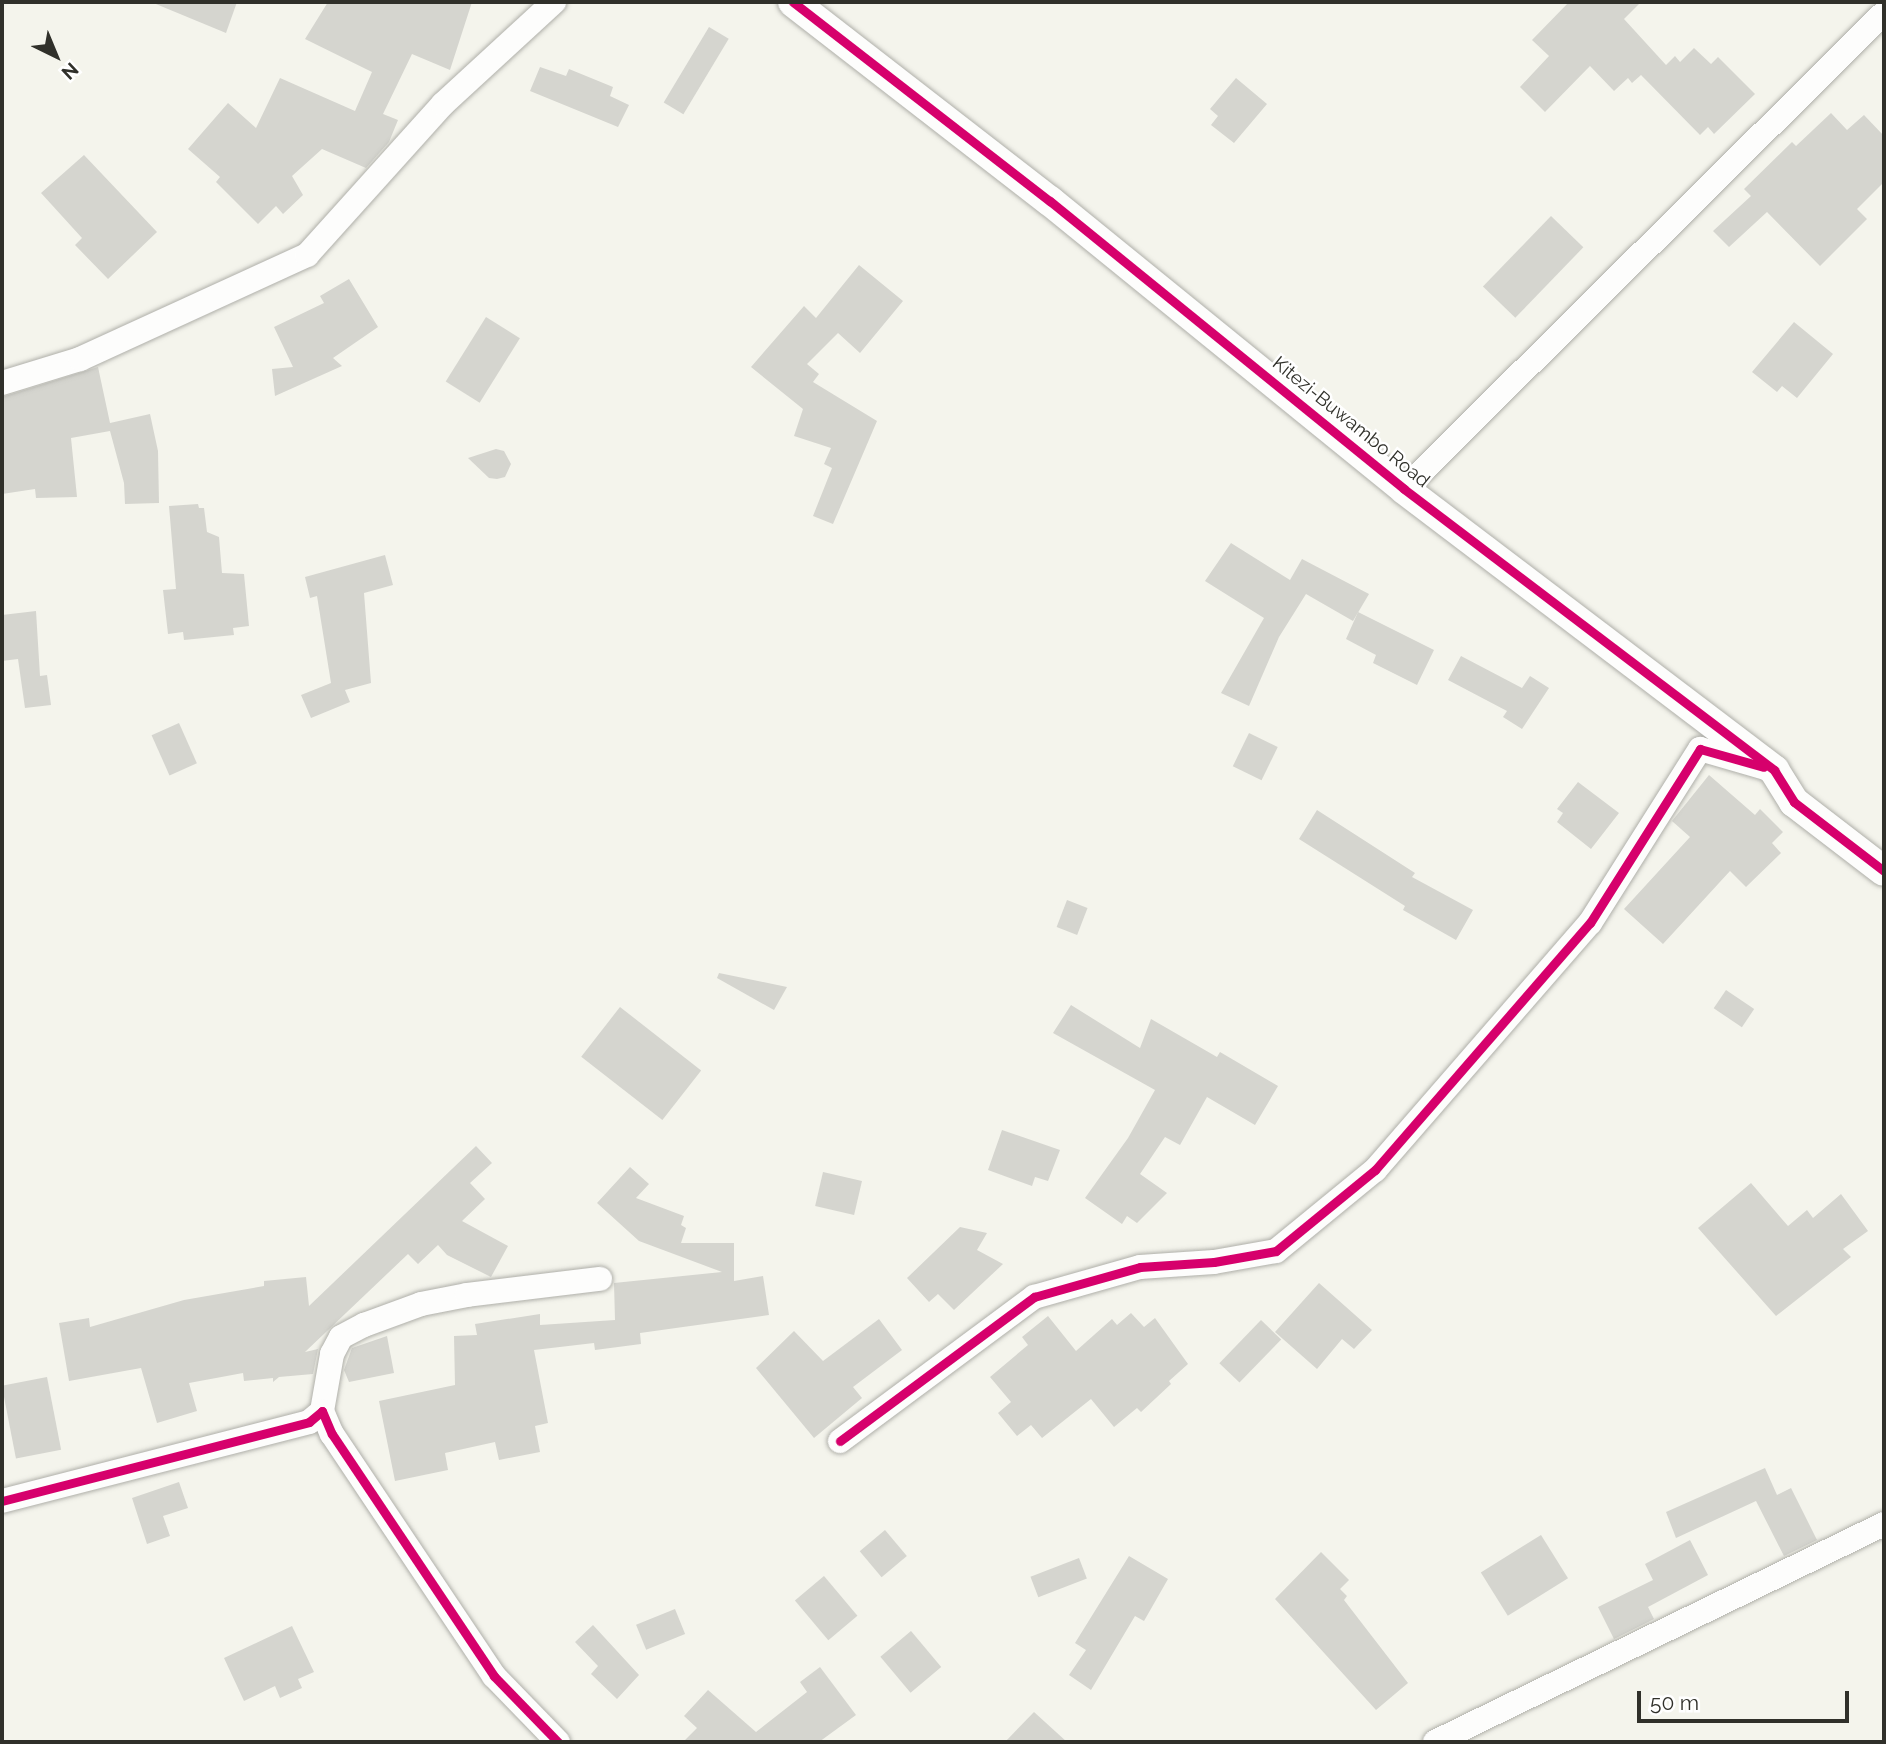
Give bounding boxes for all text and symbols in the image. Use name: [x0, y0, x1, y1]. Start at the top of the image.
north arrow: [21, 21, 91, 91]
text: N: [58, 58, 83, 84]
street label: Kitezi-Buwambo Road: [1268, 352, 1434, 492]
scale bar: [1641, 1678, 1853, 1722]
text: 50 m: [1650, 1690, 1699, 1715]

